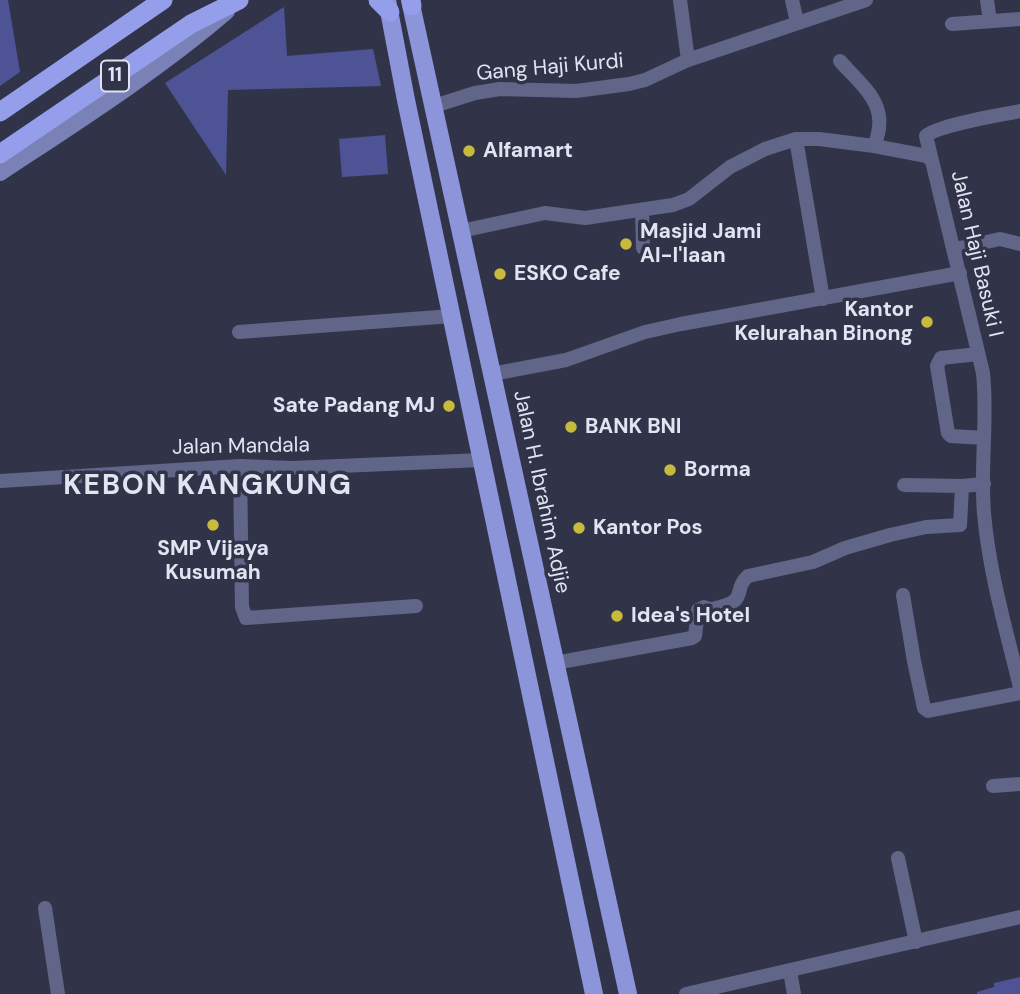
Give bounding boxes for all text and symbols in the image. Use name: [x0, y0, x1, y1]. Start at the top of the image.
street label: Gang Haji Kurdi: [475, 49, 625, 87]
road number: 11: [101, 60, 129, 92]
place label: Alfamart: [483, 138, 573, 164]
marker: Alfamart: [461, 143, 477, 159]
street label: Jalan Haji Basuki I: [945, 168, 1007, 340]
place label: Masjid Jami Al-I'laan: [640, 219, 761, 269]
marker: Masjid Jami Al-I'laan: [618, 236, 634, 252]
place label: ESKO Cafe: [514, 261, 621, 287]
marker: ESKO Cafe: [492, 266, 508, 282]
place label: Kantor Kelurahan Binong: [735, 297, 913, 347]
marker: Kantor Kelurahan Binong: [919, 314, 935, 330]
street label: Jalan H. Ibrahim Adjie: [507, 388, 575, 596]
place label: Sate Padang MJ: [273, 393, 435, 419]
marker: Sate Padang MJ: [441, 398, 457, 414]
place label: BANK BNI: [585, 414, 682, 440]
marker: BANK BNI: [563, 419, 579, 435]
street label: Jalan Mandala: [172, 433, 310, 461]
place label: Borma: [684, 457, 751, 483]
marker: Borma: [662, 462, 678, 478]
district label: KEBON KANGKUNG: [65, 470, 351, 504]
place label: Kantor Pos: [593, 515, 703, 541]
marker: SMP Vijaya Kusumah: [205, 517, 221, 533]
marker: Kantor Pos: [571, 520, 587, 536]
place label: SMP Vijaya Kusumah: [157, 536, 269, 586]
place label: Idea's Hotel: [631, 603, 750, 629]
marker: Idea's Hotel: [609, 608, 625, 624]

